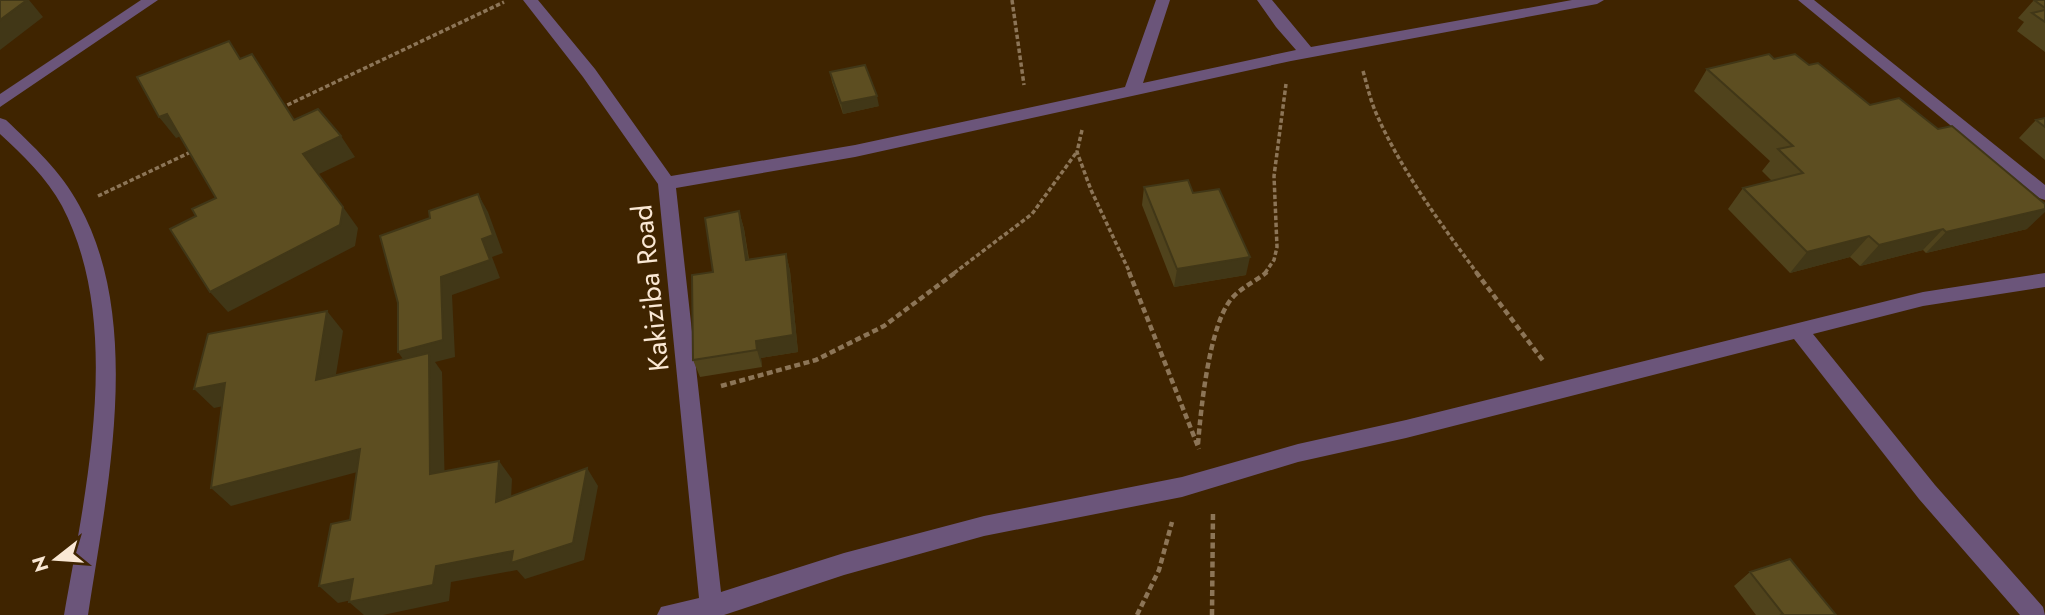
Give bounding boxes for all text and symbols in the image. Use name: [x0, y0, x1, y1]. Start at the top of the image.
street label: Kakiziba Road: [621, 203, 680, 373]
north arrow: [21, 524, 91, 594]
text: N: [25, 553, 55, 575]

